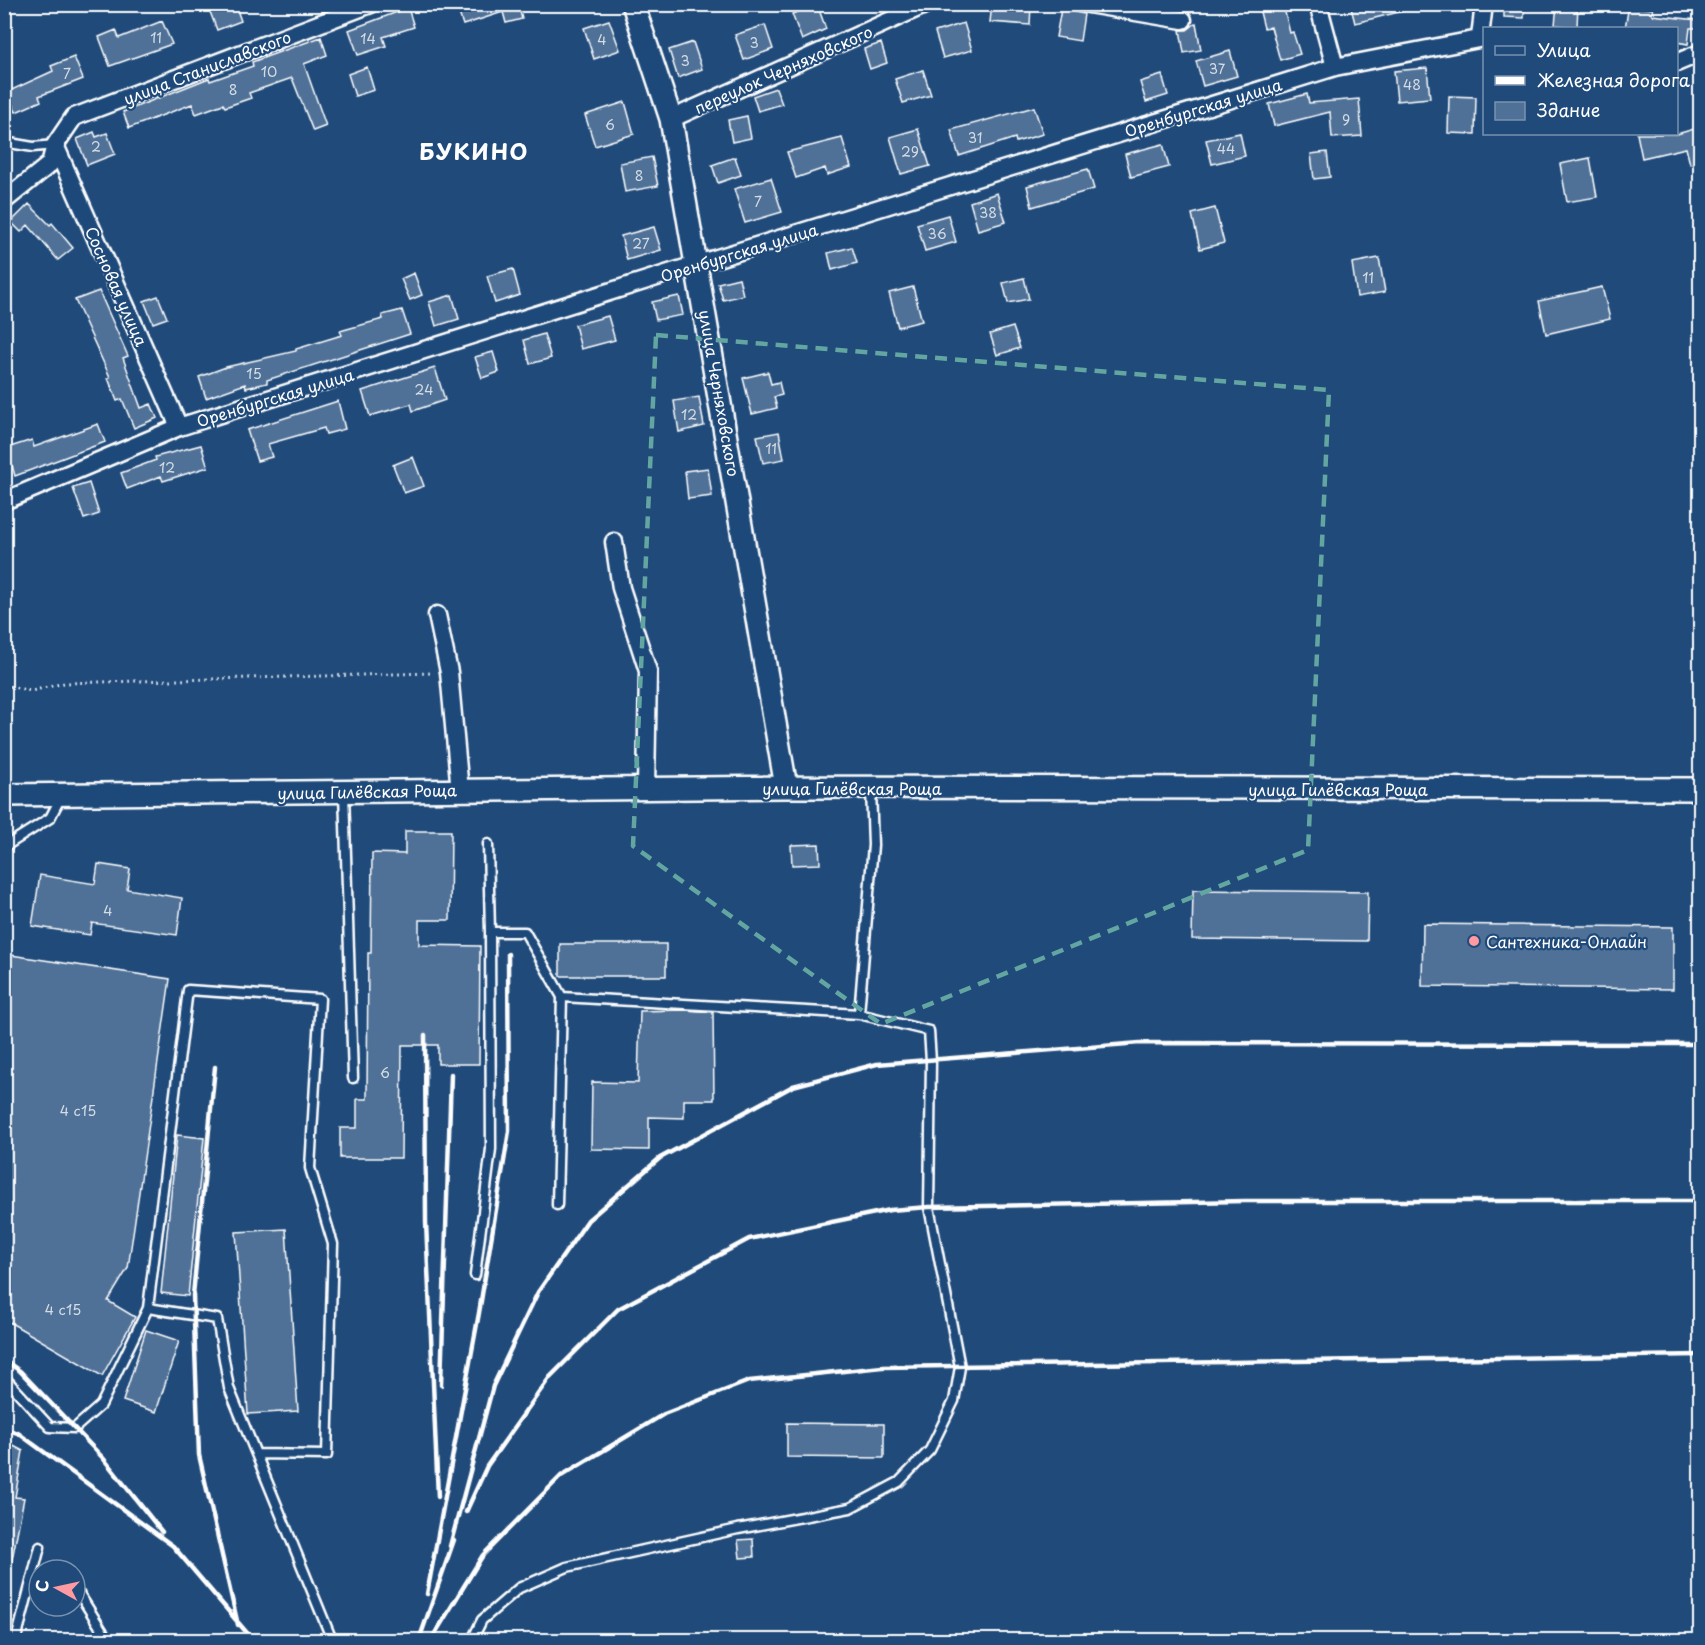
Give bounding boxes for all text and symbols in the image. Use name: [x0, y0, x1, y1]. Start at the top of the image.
street label: переулок Черняховского: [690, 19, 876, 119]
street label: улица Станиславского: [120, 24, 294, 110]
house number: 11: [150, 27, 162, 48]
legend: [1483, 27, 1678, 135]
house number: 14: [360, 28, 376, 49]
house number: 4: [597, 29, 607, 50]
house number: 3: [749, 32, 759, 53]
text: Улица: [1537, 36, 1591, 63]
house number: 3: [680, 50, 690, 71]
house number: 37: [1209, 58, 1226, 79]
house number: 10: [261, 61, 277, 82]
house number: 7: [63, 63, 71, 84]
text: Железная дорога: [1537, 66, 1691, 93]
street label: Оренбургская улица: [1121, 72, 1285, 142]
house number: 48: [1403, 74, 1421, 95]
house number: 8: [229, 79, 237, 100]
text: Здание: [1537, 96, 1600, 123]
house number: 9: [1342, 109, 1350, 130]
house number: 6: [605, 114, 615, 135]
house number: 31: [968, 127, 982, 148]
district label: БУКИНО: [419, 134, 529, 167]
house number: 2: [91, 136, 101, 157]
house number: 44: [1217, 138, 1235, 159]
house number: 29: [901, 141, 919, 162]
house number: 8: [635, 165, 643, 186]
house number: 7: [754, 191, 762, 212]
house number: 38: [979, 202, 997, 223]
street label: Оренбургская улица: [657, 217, 821, 287]
street label: Сосновая улица: [80, 222, 154, 350]
house number: 36: [927, 223, 947, 244]
house number: 27: [632, 233, 650, 254]
house number: 11: [1362, 267, 1374, 288]
street label: улица Черняховского: [693, 308, 747, 478]
street label: Оренбургская улица: [193, 362, 357, 432]
house number: 15: [246, 363, 262, 384]
house number: 24: [415, 379, 433, 400]
house number: 12: [681, 404, 697, 425]
house number: 11: [765, 438, 777, 459]
house number: 12: [159, 457, 175, 478]
street label: улица Гилёвская Роща: [762, 776, 942, 800]
street label: улица Гилёвская Роща: [277, 777, 457, 805]
street label: улица Гилёвская Роща: [1248, 777, 1428, 801]
house number: 4: [103, 900, 113, 921]
place label: Сантехника-Онлайн: [1486, 929, 1647, 953]
marker: Сантехника-Онлайн: [1467, 934, 1481, 948]
house number: 6: [380, 1062, 390, 1083]
house number: 4 с15: [60, 1100, 96, 1121]
house number: 4 с15: [45, 1299, 81, 1320]
north arrow: [27, 1558, 87, 1618]
text: С: [28, 1578, 54, 1593]

